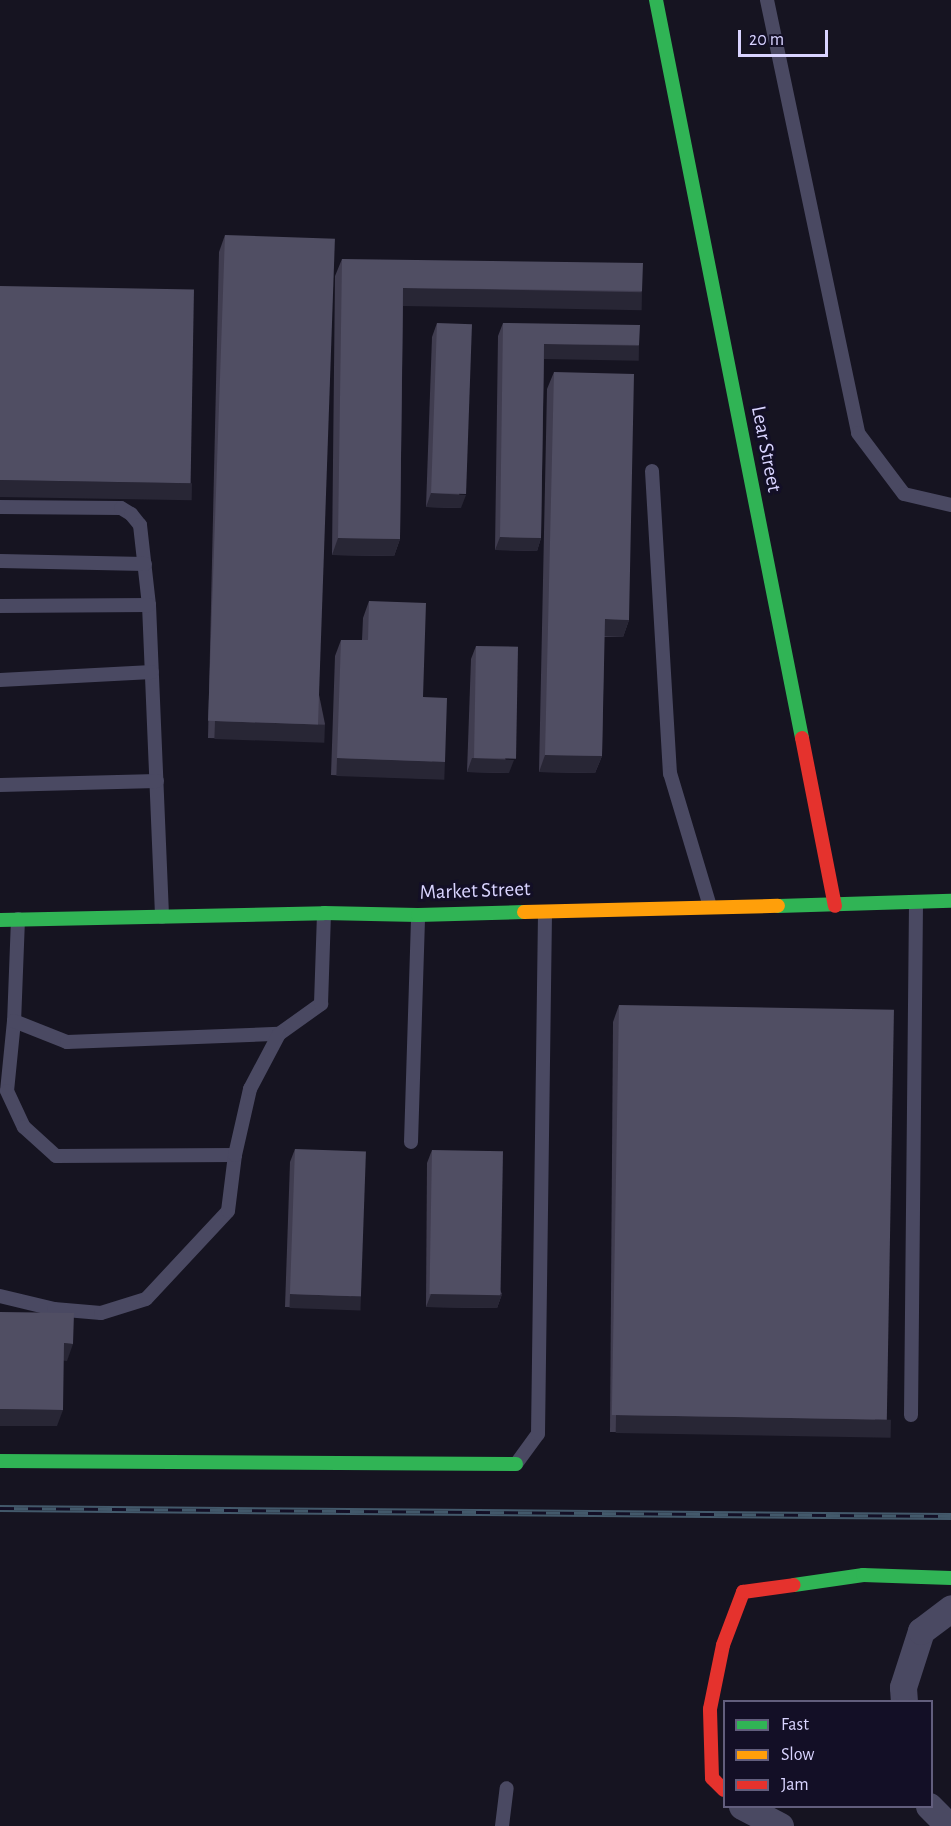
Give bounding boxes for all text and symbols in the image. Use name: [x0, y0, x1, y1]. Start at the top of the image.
scale bar: [741, 18, 831, 56]
text: 20 m: [749, 31, 784, 49]
street label: Lear Street: [745, 404, 787, 494]
street label: Market Street: [419, 876, 531, 906]
legend: [723, 1700, 933, 1808]
text: Fast: [781, 1716, 809, 1734]
text: Slow: [781, 1746, 814, 1764]
text: Jam: [781, 1776, 809, 1794]

